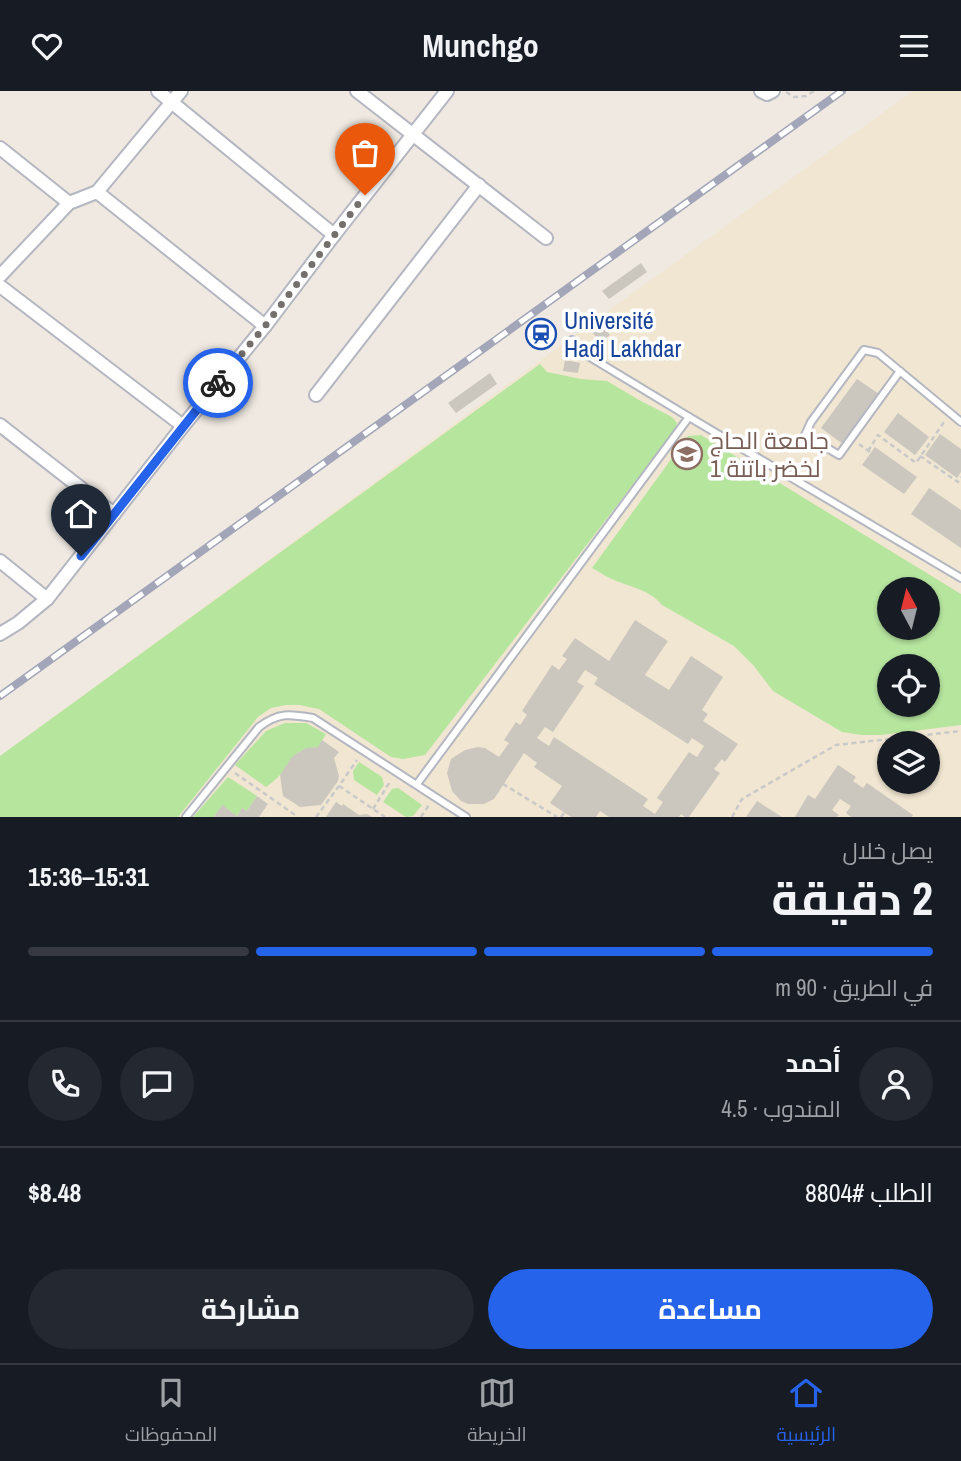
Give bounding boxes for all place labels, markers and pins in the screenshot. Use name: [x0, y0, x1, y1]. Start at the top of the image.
pin: [335, 123, 395, 195]
place label: Université Hadj Lakhdar: [564, 304, 681, 364]
station icon: Université Hadj Lakhdar: [524, 317, 558, 351]
place label: جامعة الحاج لخضر باتنة 1: [710, 424, 829, 484]
school or university icon: جامعة الحاج لخضر باتنة 1: [670, 437, 704, 471]
pin: [51, 484, 111, 556]

